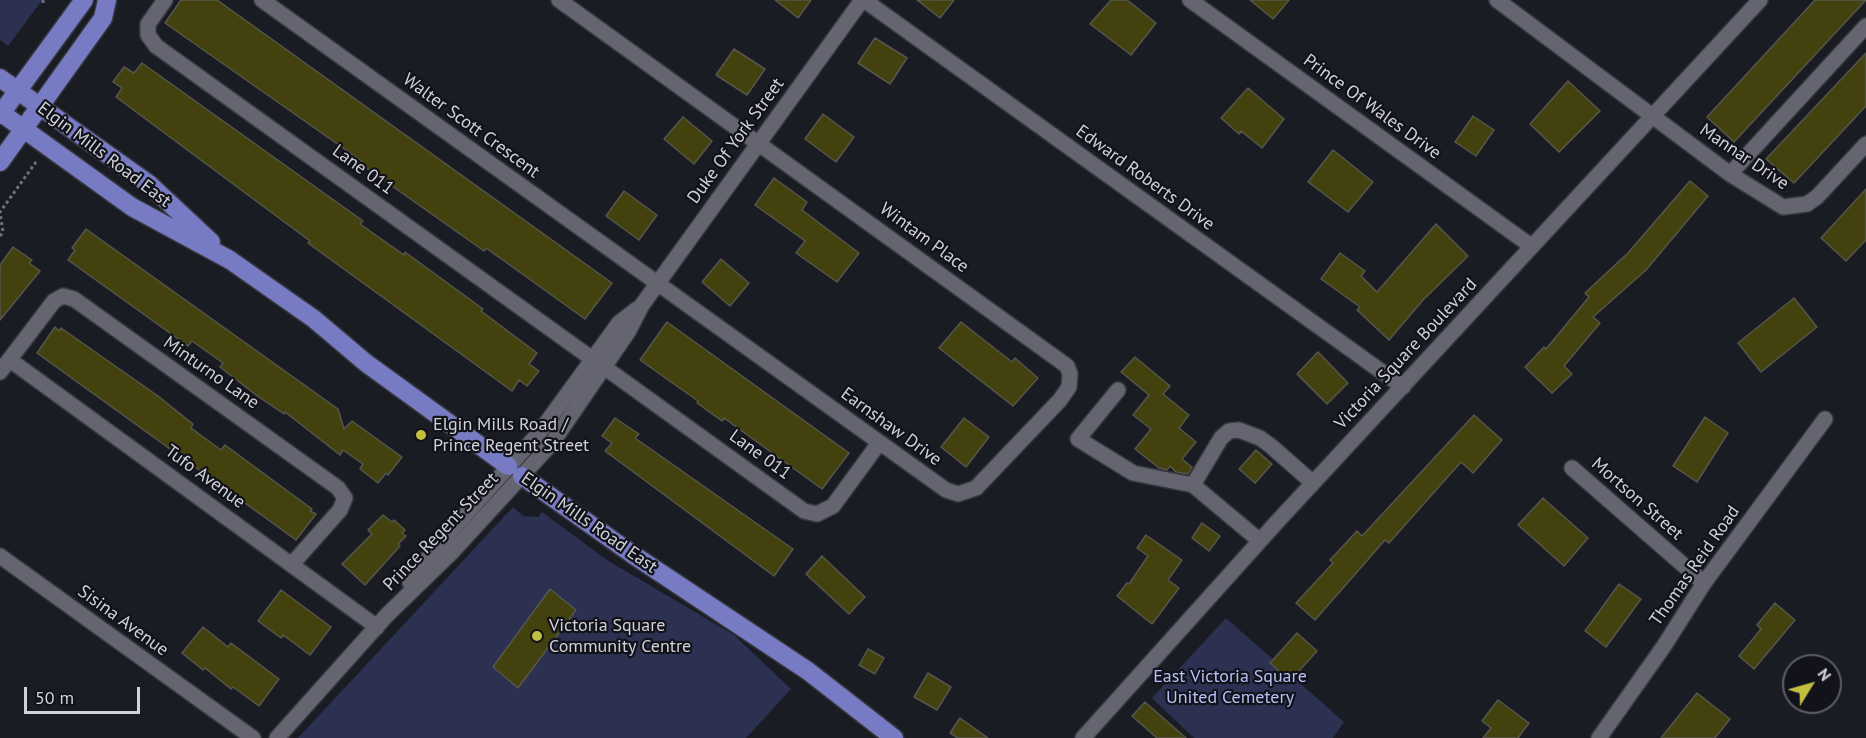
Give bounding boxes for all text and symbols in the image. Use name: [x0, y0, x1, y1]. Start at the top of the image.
street label: Prince Of Wales Drive: [1299, 50, 1445, 164]
street label: Walter Scott Crescent: [398, 69, 544, 183]
street label: Duke Of York Street: [683, 74, 789, 208]
street label: Elgin Mills Road East: [33, 98, 175, 212]
street label: Mannar Drive: [1695, 119, 1793, 195]
street label: Edward Roberts Drive: [1072, 120, 1218, 236]
street label: Lane 011: [328, 140, 398, 200]
street label: Wintam Place: [875, 198, 973, 278]
street label: Victoria Square Boulevard: [1330, 274, 1482, 434]
street label: Minturno Lane: [159, 332, 263, 414]
street label: Earnshaw Drive: [836, 383, 946, 471]
place label: Elgin Mills Road / Prince Regent Street: [433, 414, 589, 456]
street label: Lane 011: [725, 425, 795, 485]
marker: Elgin Mills Road / Prince Regent Street: [414, 428, 428, 442]
street label: Tufo Avenue: [161, 441, 249, 513]
street label: Mortson Street: [1587, 453, 1687, 545]
street label: Prince Regent Street: [379, 468, 503, 596]
street label: Elgin Mills Road East: [517, 468, 661, 578]
street label: Thomas Reid Road: [1645, 502, 1745, 630]
street label: Sisina Avenue: [74, 581, 172, 661]
place label: Victoria Square Community Centre: [549, 615, 691, 658]
marker: Victoria Square Community Centre: [530, 629, 544, 643]
north arrow: [1782, 654, 1842, 714]
text: N: [1814, 664, 1836, 685]
park label: East Victoria Square United Cemetery: [1153, 666, 1307, 708]
scale bar: [27, 675, 142, 713]
text: 50 m: [35, 686, 74, 709]

